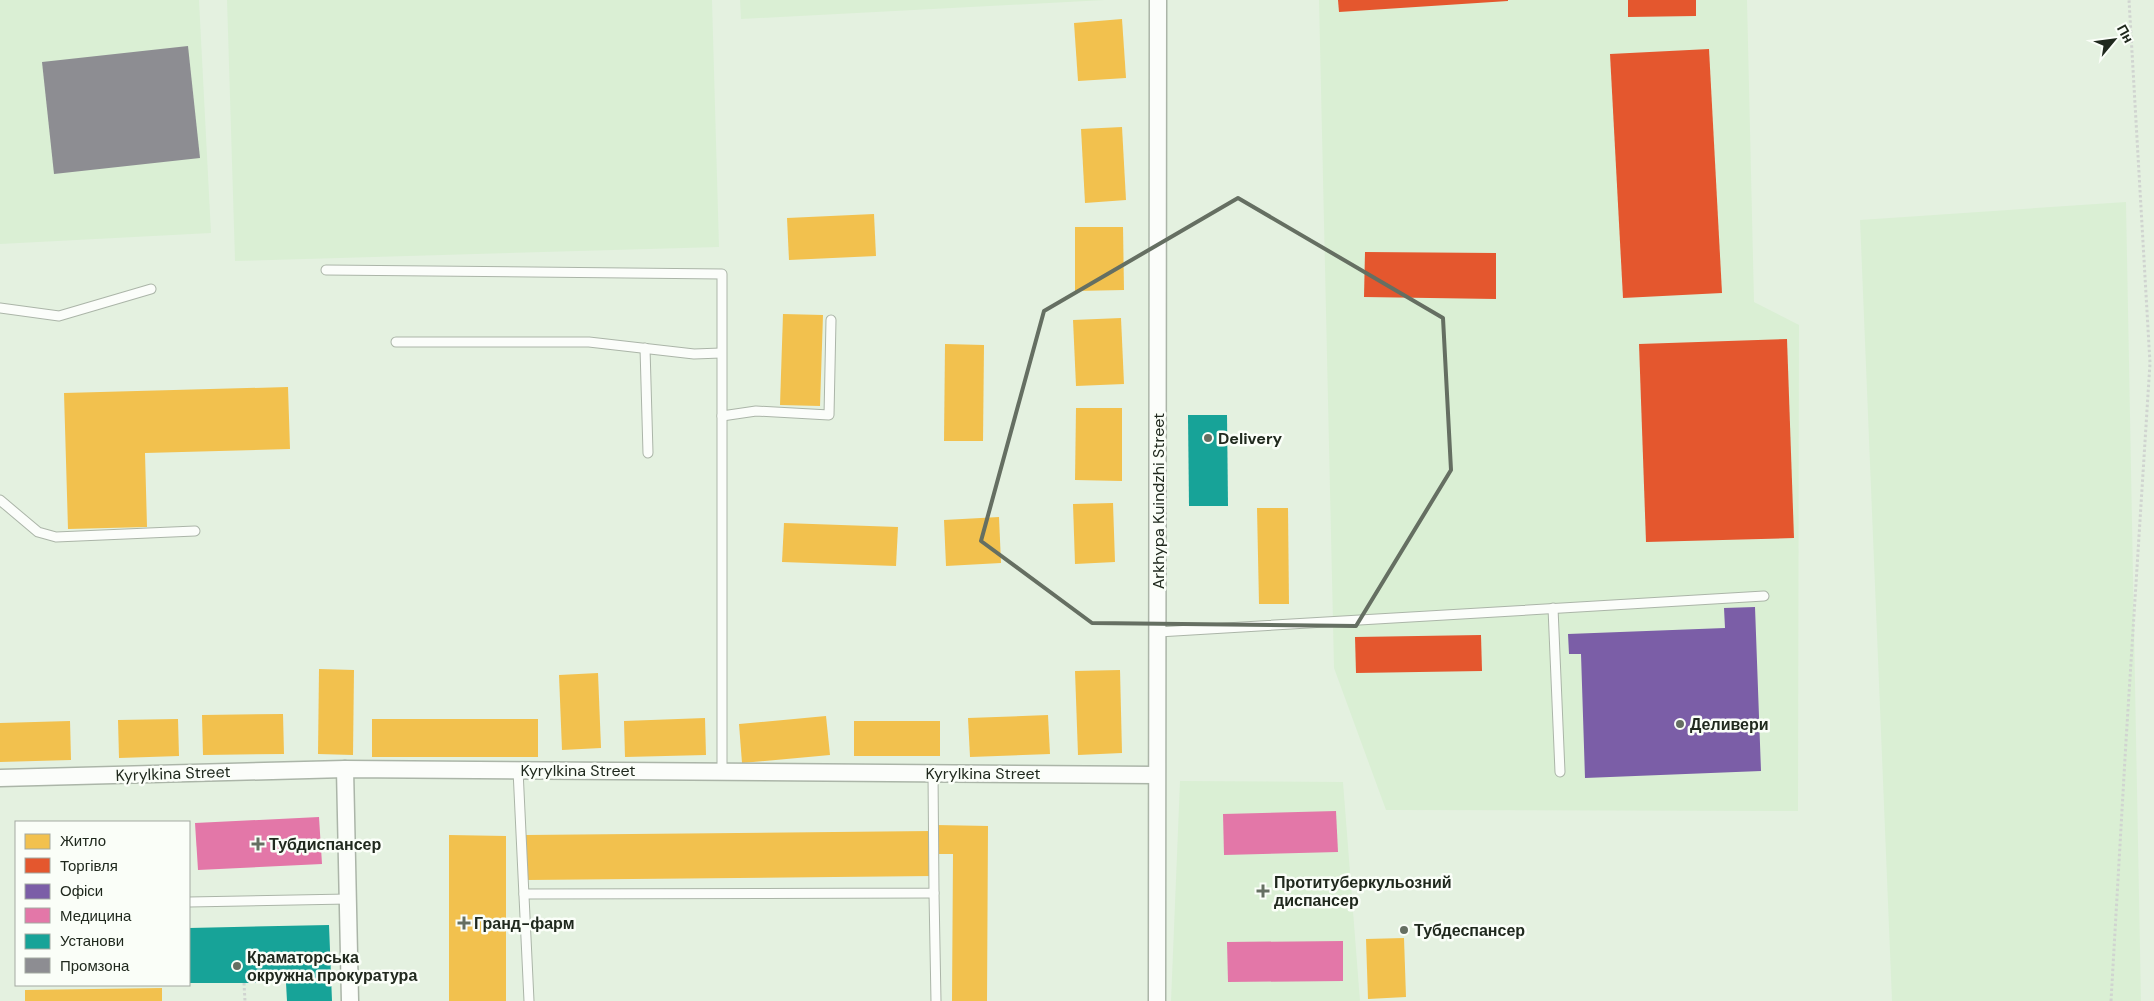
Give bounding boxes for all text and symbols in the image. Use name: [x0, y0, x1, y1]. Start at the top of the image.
north arrow: [2089, 15, 2139, 65]
text: Пн: [2113, 21, 2138, 46]
street label: Arkhypa Kuindzhi Street: [1148, 413, 1169, 589]
place label: Delivery: [1218, 428, 1282, 449]
marker: Delivery: [1202, 432, 1214, 444]
place label: Деливери: [1690, 714, 1769, 735]
marker: Деливери: [1674, 718, 1686, 730]
street label: Kyrylkina Street: [520, 760, 636, 781]
street label: Kyrylkina Street: [115, 761, 231, 786]
street label: Kyrylkina Street: [925, 763, 1041, 784]
legend: [15, 821, 190, 986]
text: Житло: [60, 831, 106, 851]
place label: Тубдиспансер: [269, 834, 381, 855]
marker: Тубдиспансер: [251, 837, 265, 851]
text: Торгівля: [60, 856, 118, 876]
place label: Протитуберкульозний диспансер: [1274, 872, 1452, 911]
text: Офіси: [60, 881, 103, 901]
marker: Протитуберкульозний диспансер: [1256, 884, 1270, 898]
text: Медицина: [60, 906, 132, 926]
place label: Гранд-фарм: [474, 913, 574, 934]
marker: Гранд-фарм: [458, 917, 470, 929]
place label: Тубдеспансер: [1414, 920, 1525, 941]
marker: Тубдеспансер: [1398, 924, 1410, 936]
text: Установи: [60, 931, 124, 951]
place label: Краматорська окружна прокуратура: [247, 947, 417, 986]
text: Промзона: [60, 956, 130, 976]
marker: Краматорська окружна прокуратура: [231, 960, 243, 972]

